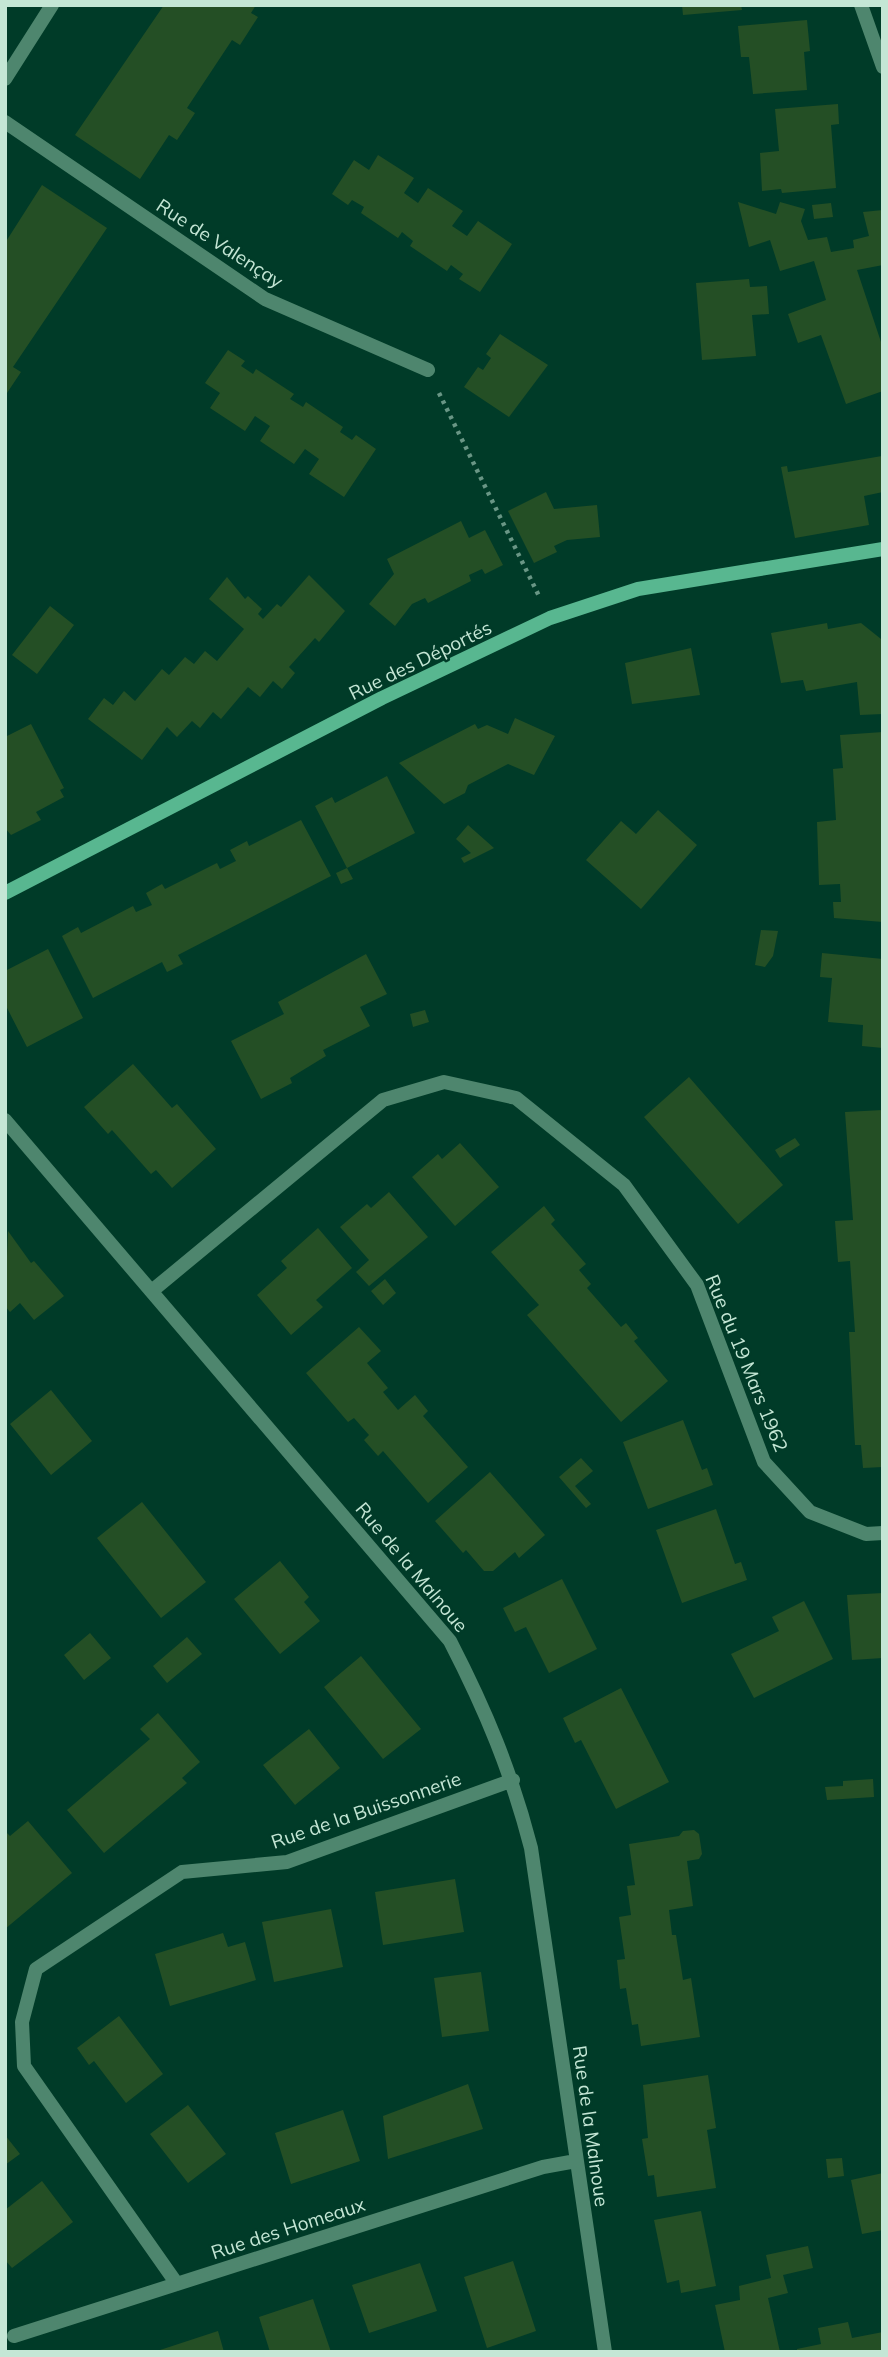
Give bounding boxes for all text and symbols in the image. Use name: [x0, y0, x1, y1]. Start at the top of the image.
street label: Rue de Valençay: [152, 193, 288, 293]
street label: Rue des Déportés: [345, 615, 495, 705]
street label: Rue du 19 Mars 1962: [700, 1271, 794, 1455]
street label: Rue de la Malnoue: [351, 1497, 473, 1637]
street label: Rue de la Buissonnerie: [268, 1766, 464, 1854]
street label: Rue de la Malnoue: [568, 2044, 614, 2208]
street label: Rue des Homeaux: [208, 2192, 368, 2264]

